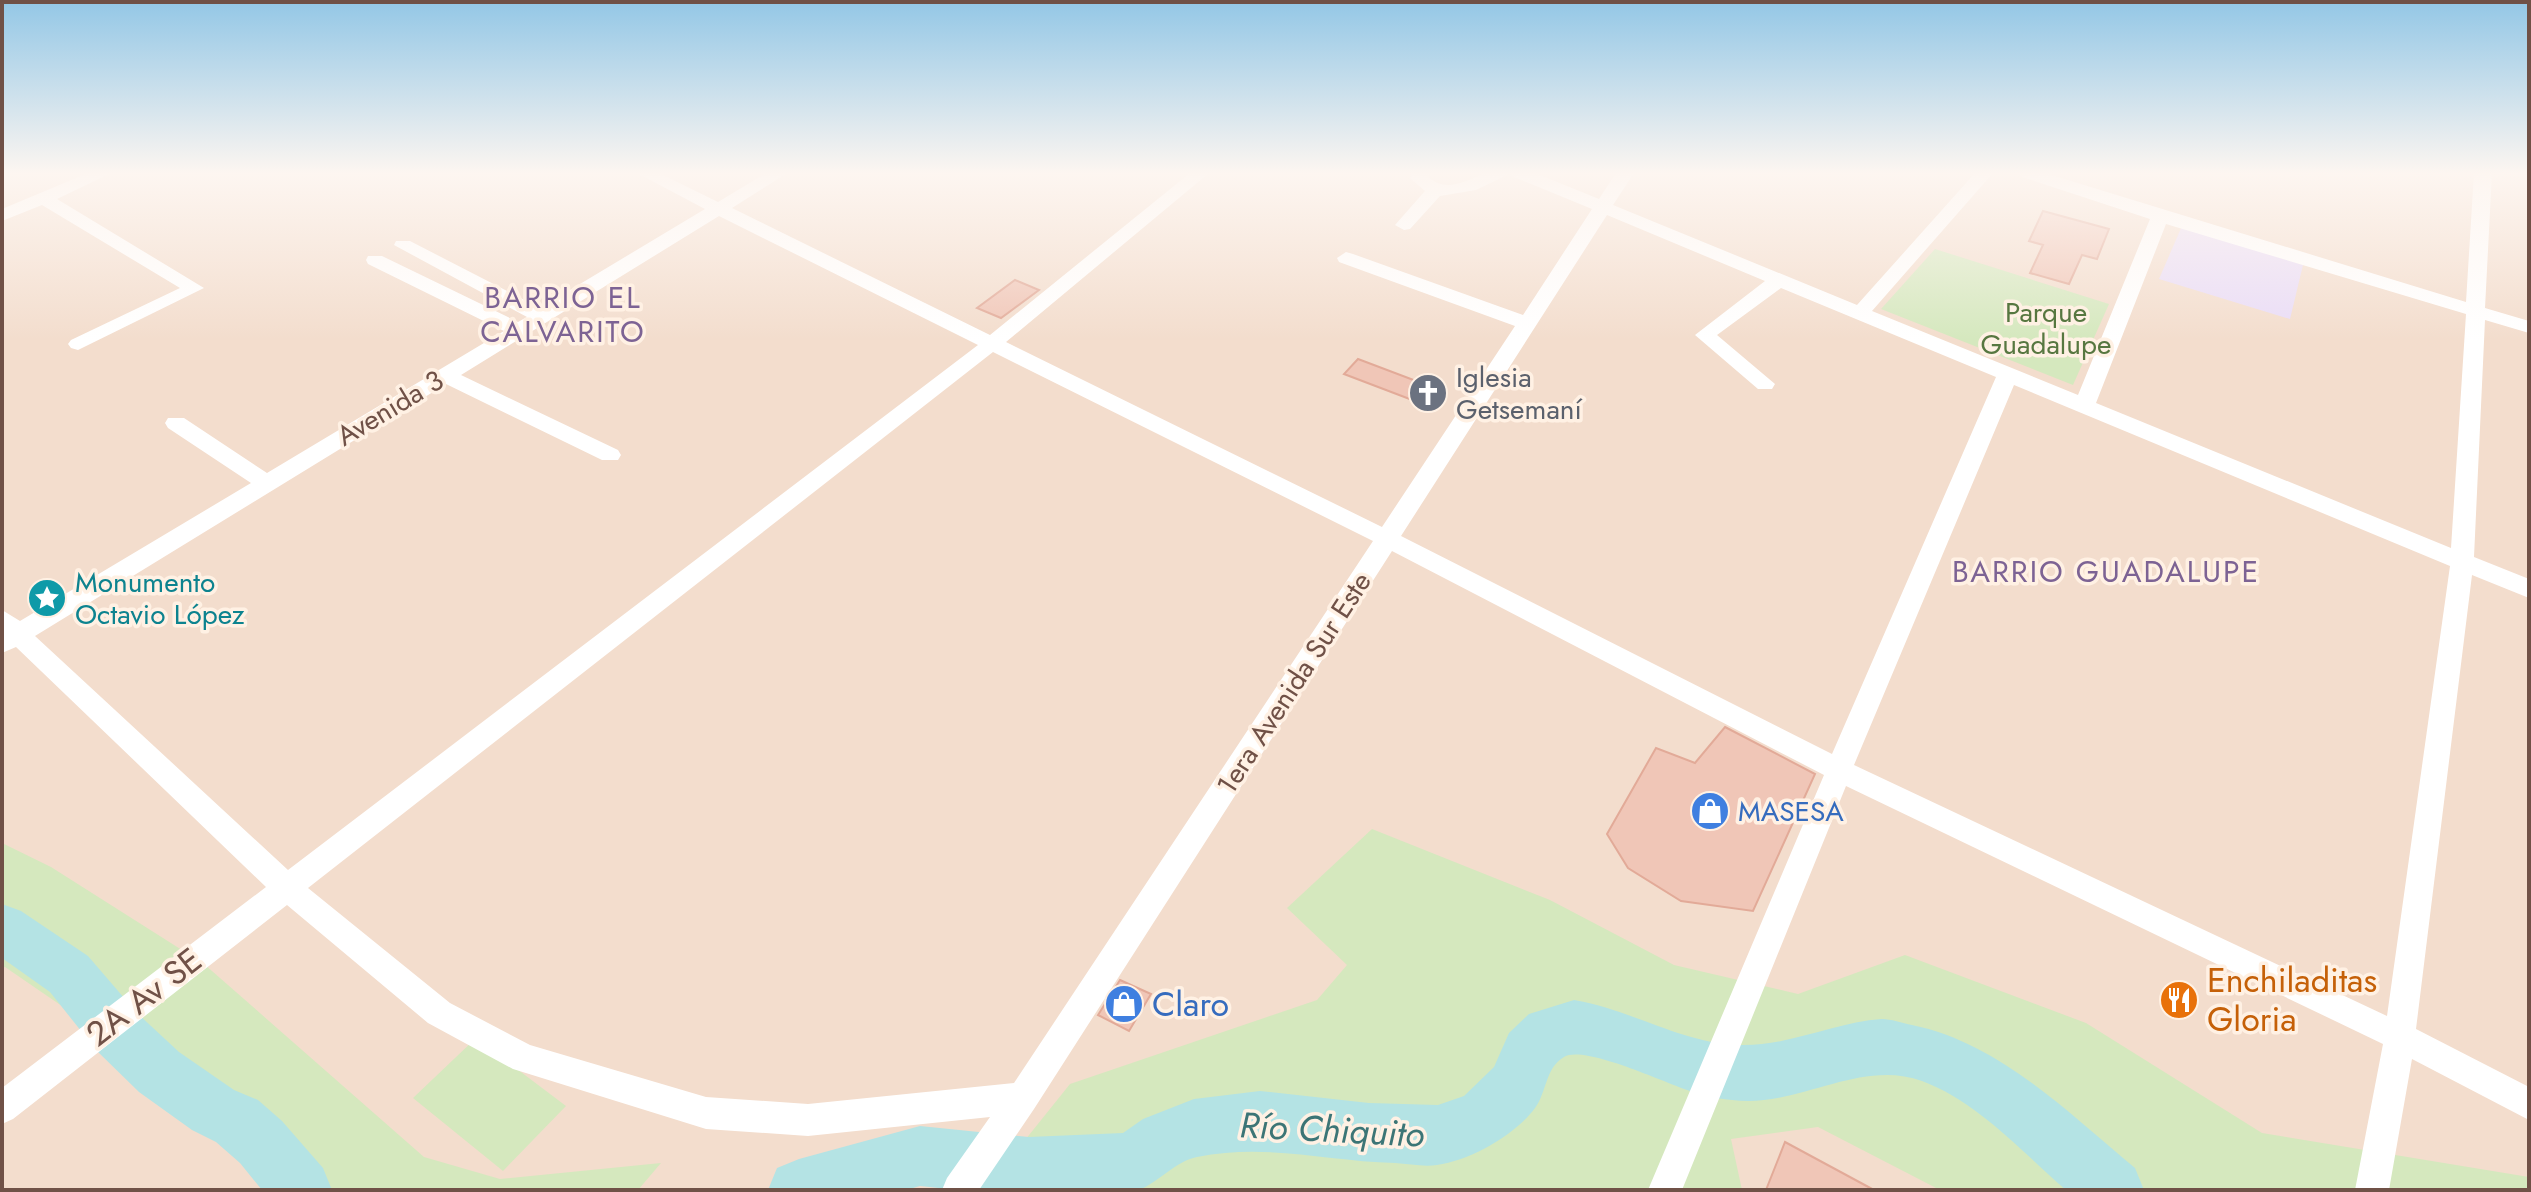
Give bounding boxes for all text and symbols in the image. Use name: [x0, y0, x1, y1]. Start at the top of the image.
district label: BARRIO EL CALVARITO: [480, 276, 646, 353]
park label: Parque Guadalupe: [1981, 292, 2111, 365]
place label: Iglesia Getsemaní: [1456, 357, 1584, 430]
street label: Avenida 3: [329, 360, 451, 456]
church icon: Iglesia Getsemaní: [1407, 372, 1449, 414]
district label: BARRIO GUADALUPE: [1952, 550, 2260, 593]
place label: Monumento Octavio López: [75, 562, 245, 635]
street label: 1era Avenida Sur Este: [1207, 564, 1381, 802]
place icon: Monumento Octavio López: [26, 577, 68, 619]
shop icon: MASESA: [1689, 790, 1731, 832]
place label: MASESA: [1738, 791, 1844, 832]
street label: 2A Av SE: [76, 936, 212, 1058]
place label: Enchiladitas Gloria: [2207, 956, 2377, 1044]
restaurant icon: Enchiladitas Gloria: [2158, 979, 2200, 1021]
place label: Claro: [1152, 980, 1229, 1029]
shop icon: Claro: [1103, 983, 1145, 1025]
water label: Río Chiquito: [1238, 1098, 1426, 1160]

